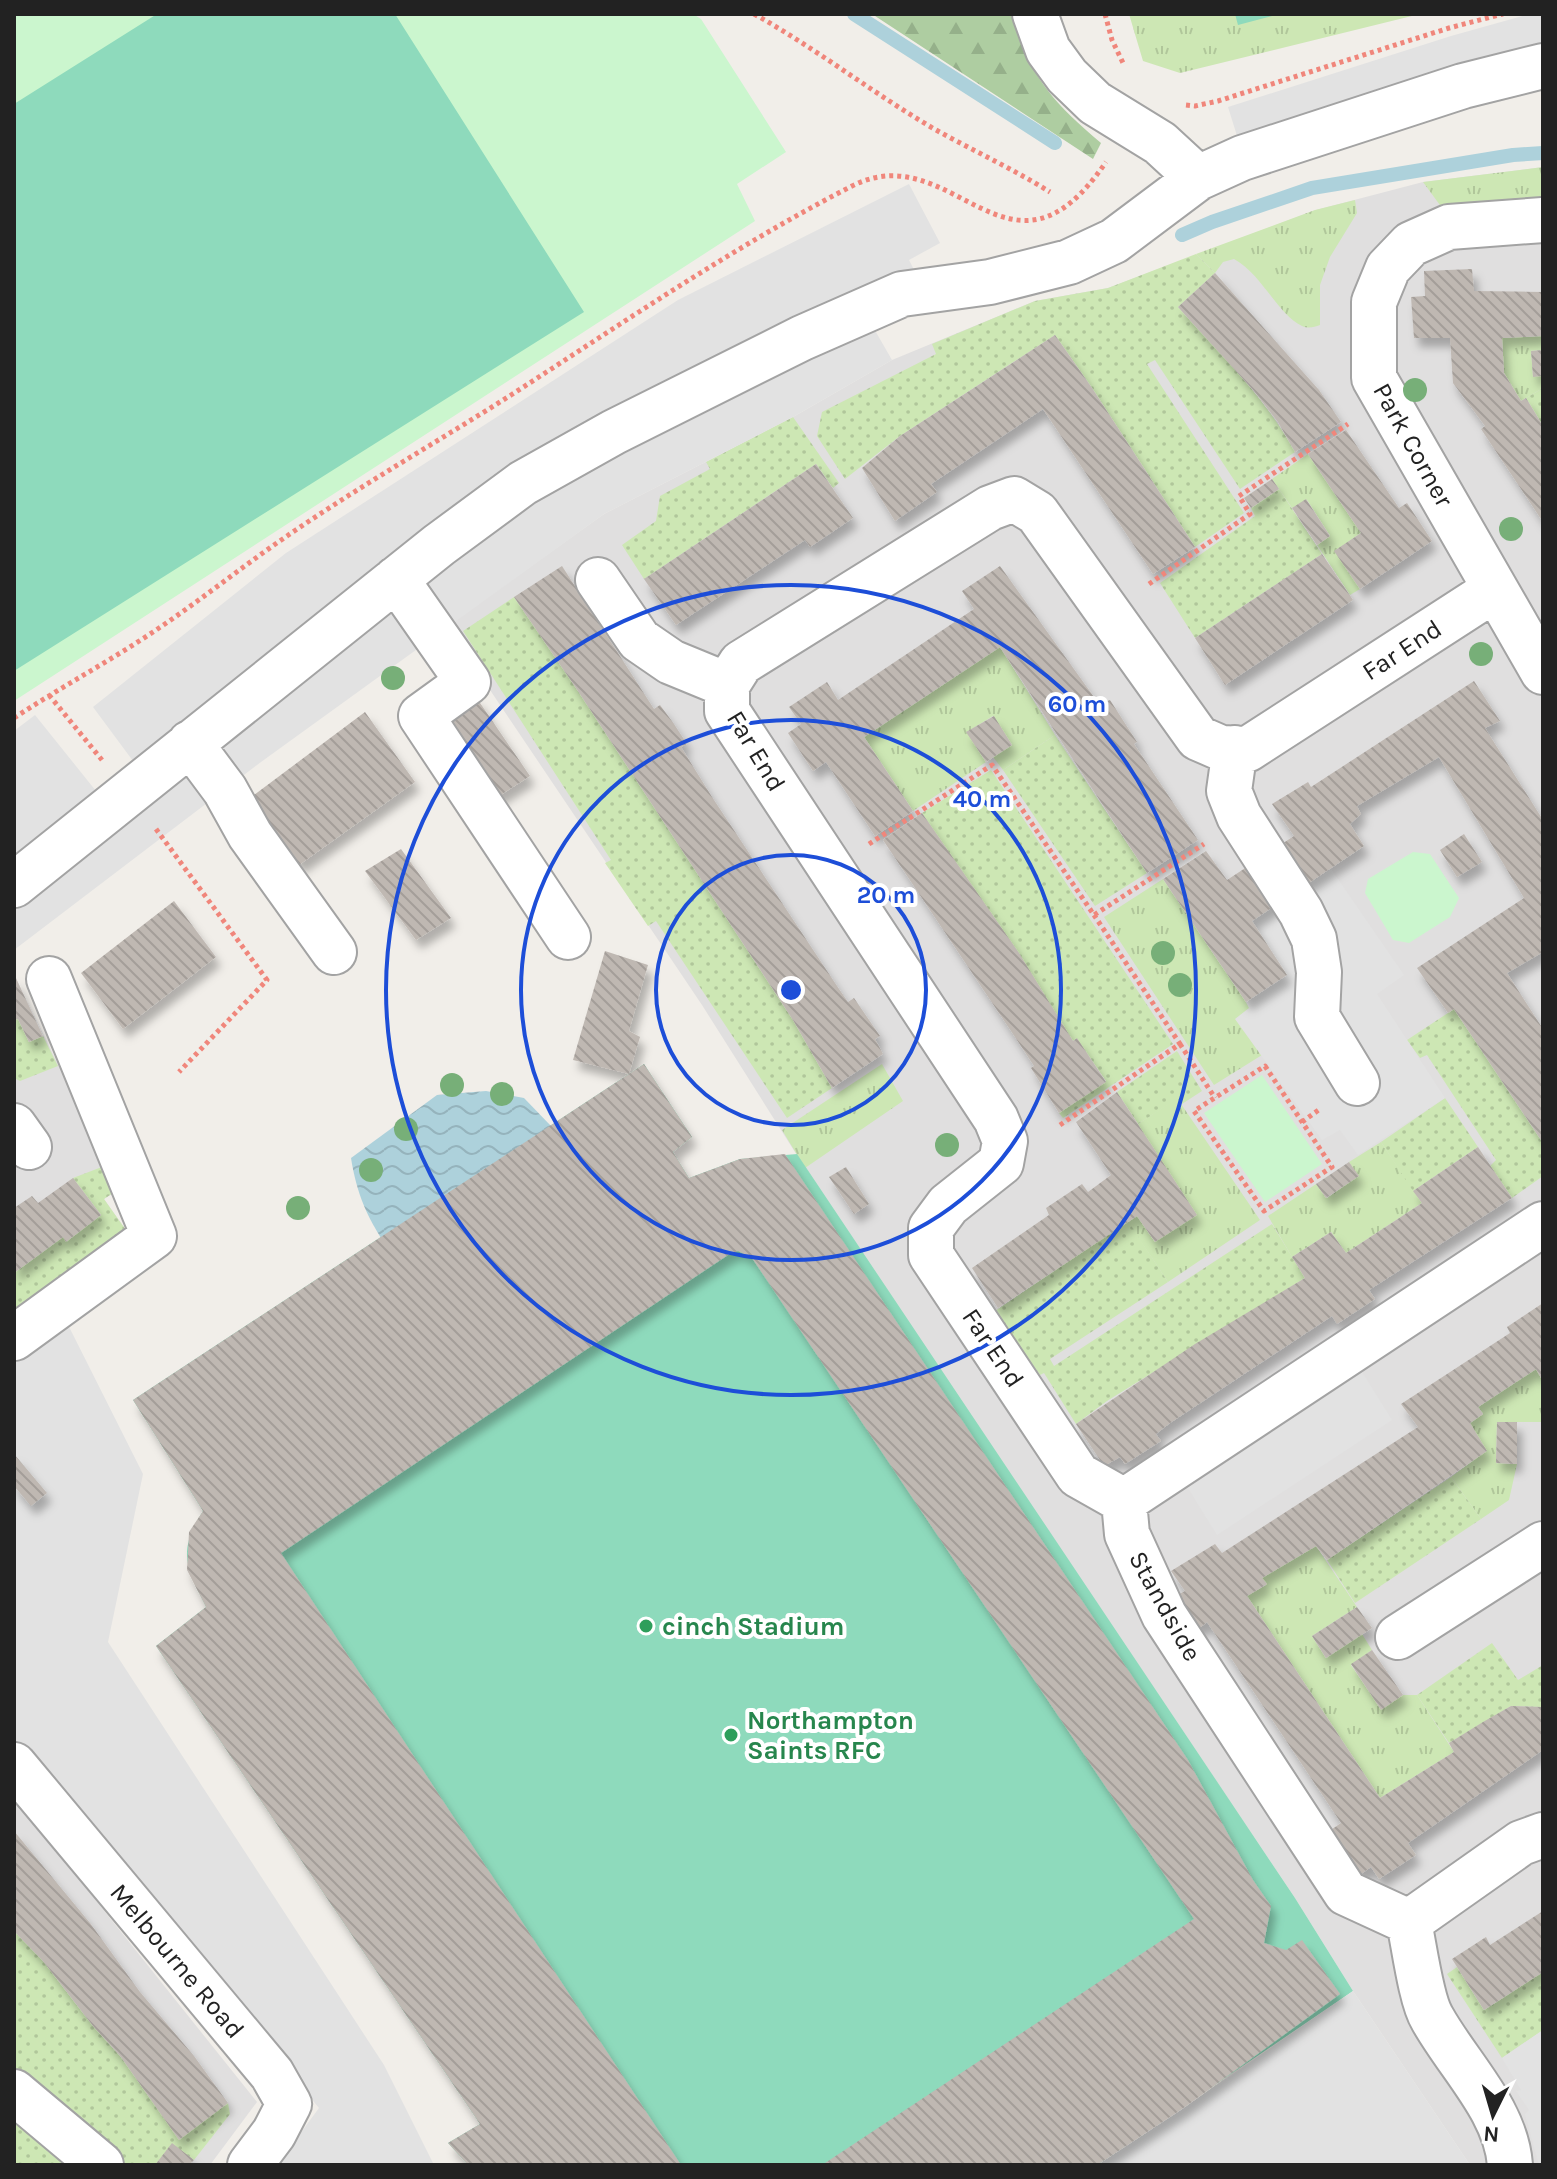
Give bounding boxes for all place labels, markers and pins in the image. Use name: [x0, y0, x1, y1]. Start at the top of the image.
centre of rings: [777, 976, 805, 1004]
place label: cinch Stadium: [662, 1611, 845, 1642]
marker: cinch Stadium: [637, 1617, 655, 1635]
place label: Northampton Saints RFC: [747, 1705, 914, 1766]
marker: Northampton Saints RFC: [722, 1726, 740, 1744]

